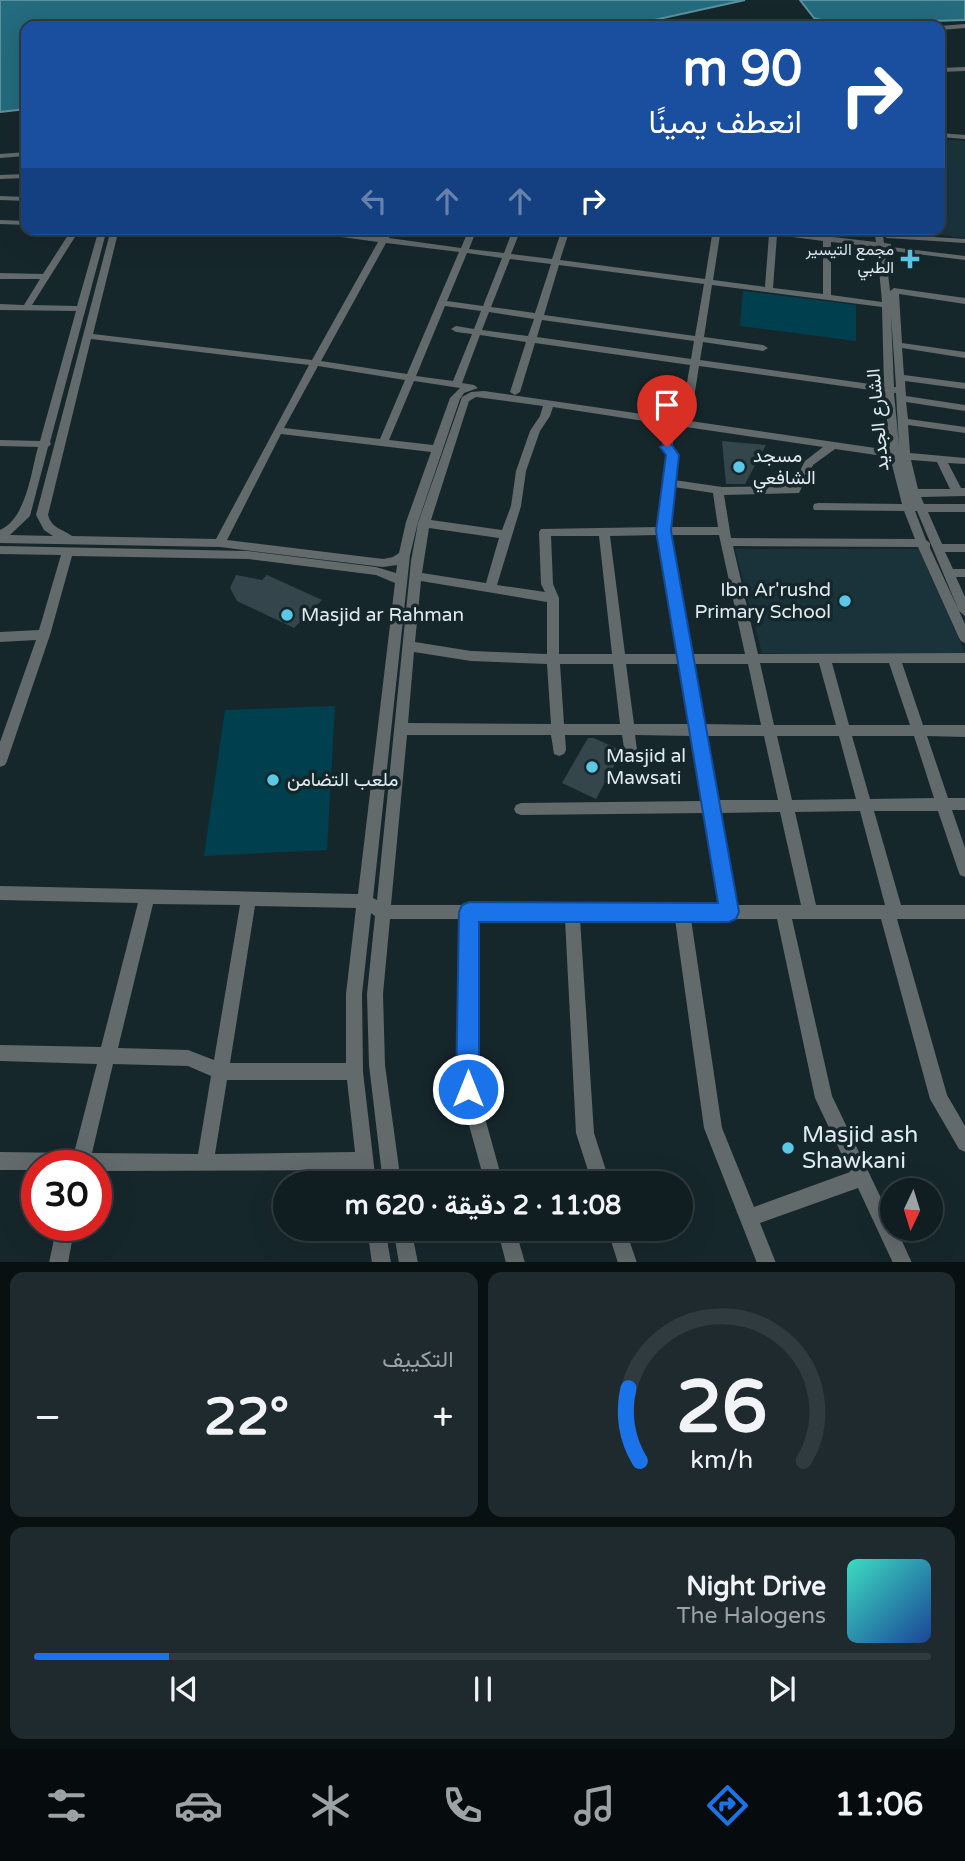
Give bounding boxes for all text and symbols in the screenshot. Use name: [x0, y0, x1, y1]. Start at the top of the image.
text: 90 m: [683, 40, 802, 99]
icon: right: [826, 49, 917, 140]
text: انعطف يمينًا: [648, 104, 802, 142]
icon: left: [355, 182, 393, 220]
icon: ahead: [428, 182, 466, 220]
icon: ahead: [501, 182, 539, 220]
icon: right: [574, 182, 612, 220]
place label: مجمع التيسير الطبي: [805, 240, 894, 281]
marker: مجمع التيسير الطبي: [900, 249, 920, 269]
street label: الشارع الجديد: [863, 368, 894, 472]
pin: [637, 375, 697, 447]
icon: arrive: [648, 386, 686, 424]
place label: مسجد الشافعي: [753, 445, 816, 493]
marker: مسجد الشافعي: [731, 459, 747, 475]
place label: Ibn Ar'rushd Primary School: [695, 579, 831, 623]
marker: Ibn Ar'rushd Primary School: [837, 593, 853, 609]
place label: Masjid ar Rahman: [301, 604, 464, 626]
marker: Masjid ar Rahman: [279, 607, 295, 623]
place label: Masjid al Mawsati: [606, 745, 686, 789]
marker: Masjid al Mawsati: [584, 759, 600, 775]
place label: ملعب التضامن: [287, 769, 398, 791]
marker: ملعب التضامن: [265, 772, 281, 788]
position arrow: [431, 1052, 505, 1126]
place label: Masjid ash Shawkani: [802, 1121, 918, 1175]
marker: Masjid ash Shawkani: [780, 1140, 796, 1156]
speed limit sign: 30: [21, 1150, 112, 1241]
north arrow: [880, 1178, 943, 1241]
map controls: [880, 1178, 943, 1241]
text: 11:08 · 2 دقيقة · 620 m: [345, 1190, 621, 1221]
text: التكييف: [382, 1346, 454, 1374]
text: 26: [676, 1364, 767, 1452]
text: 22°: [204, 1386, 289, 1449]
text: −: [34, 1395, 61, 1441]
text: +: [432, 1395, 453, 1441]
text: km/h: [690, 1444, 753, 1474]
text: Night Drive: [686, 1571, 826, 1602]
text: The Halogens: [677, 1602, 826, 1630]
icon: previous: [165, 1670, 203, 1708]
icon: pause: [464, 1670, 502, 1708]
icon: next: [763, 1670, 801, 1708]
icon: filters: [42, 1781, 91, 1830]
icon: car: [174, 1781, 223, 1830]
icon: climate: [306, 1781, 355, 1830]
icon: phone: [438, 1781, 487, 1830]
icon: music: [570, 1781, 619, 1830]
icon: directions: [703, 1781, 752, 1830]
text: 11:06: [835, 1786, 923, 1824]

